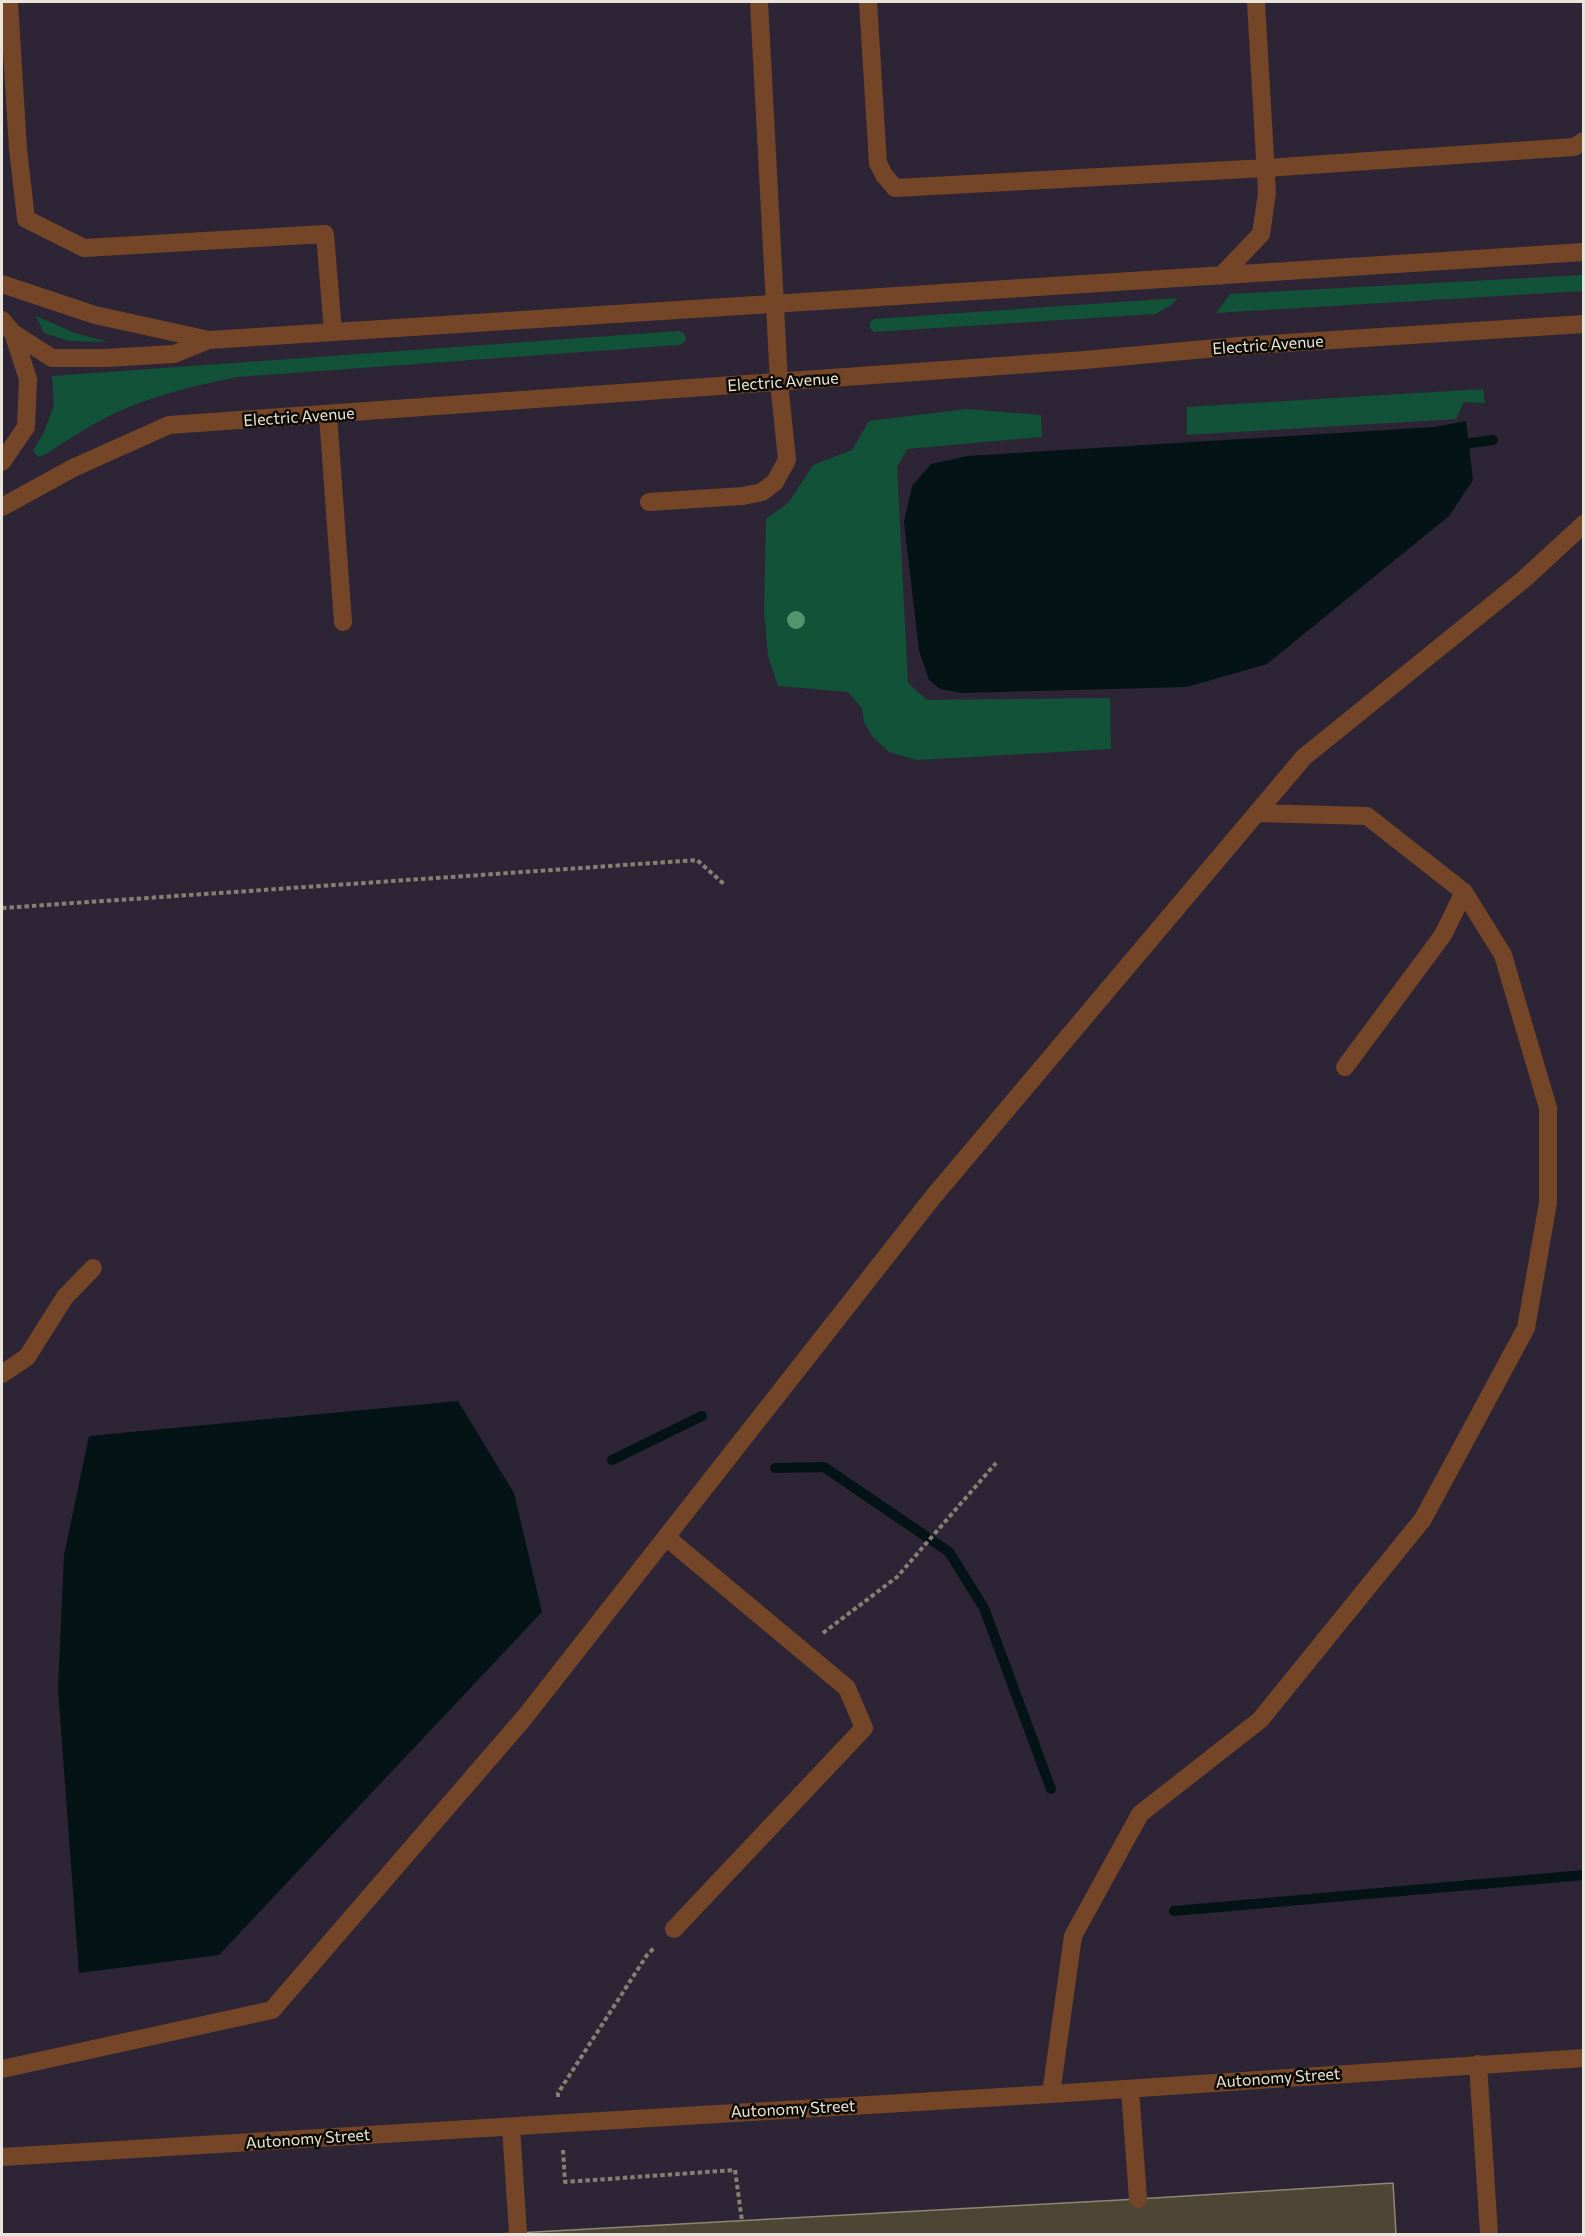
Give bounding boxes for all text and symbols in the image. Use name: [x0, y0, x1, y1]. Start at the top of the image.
street label: Electric Avenue: [1212, 332, 1324, 358]
street label: Electric Avenue: [727, 369, 839, 395]
street label: Electric Avenue: [243, 404, 355, 430]
street label: Autonomy Street: [1215, 2064, 1341, 2092]
street label: Autonomy Street: [730, 2096, 856, 2122]
street label: Autonomy Street: [245, 2125, 371, 2153]

